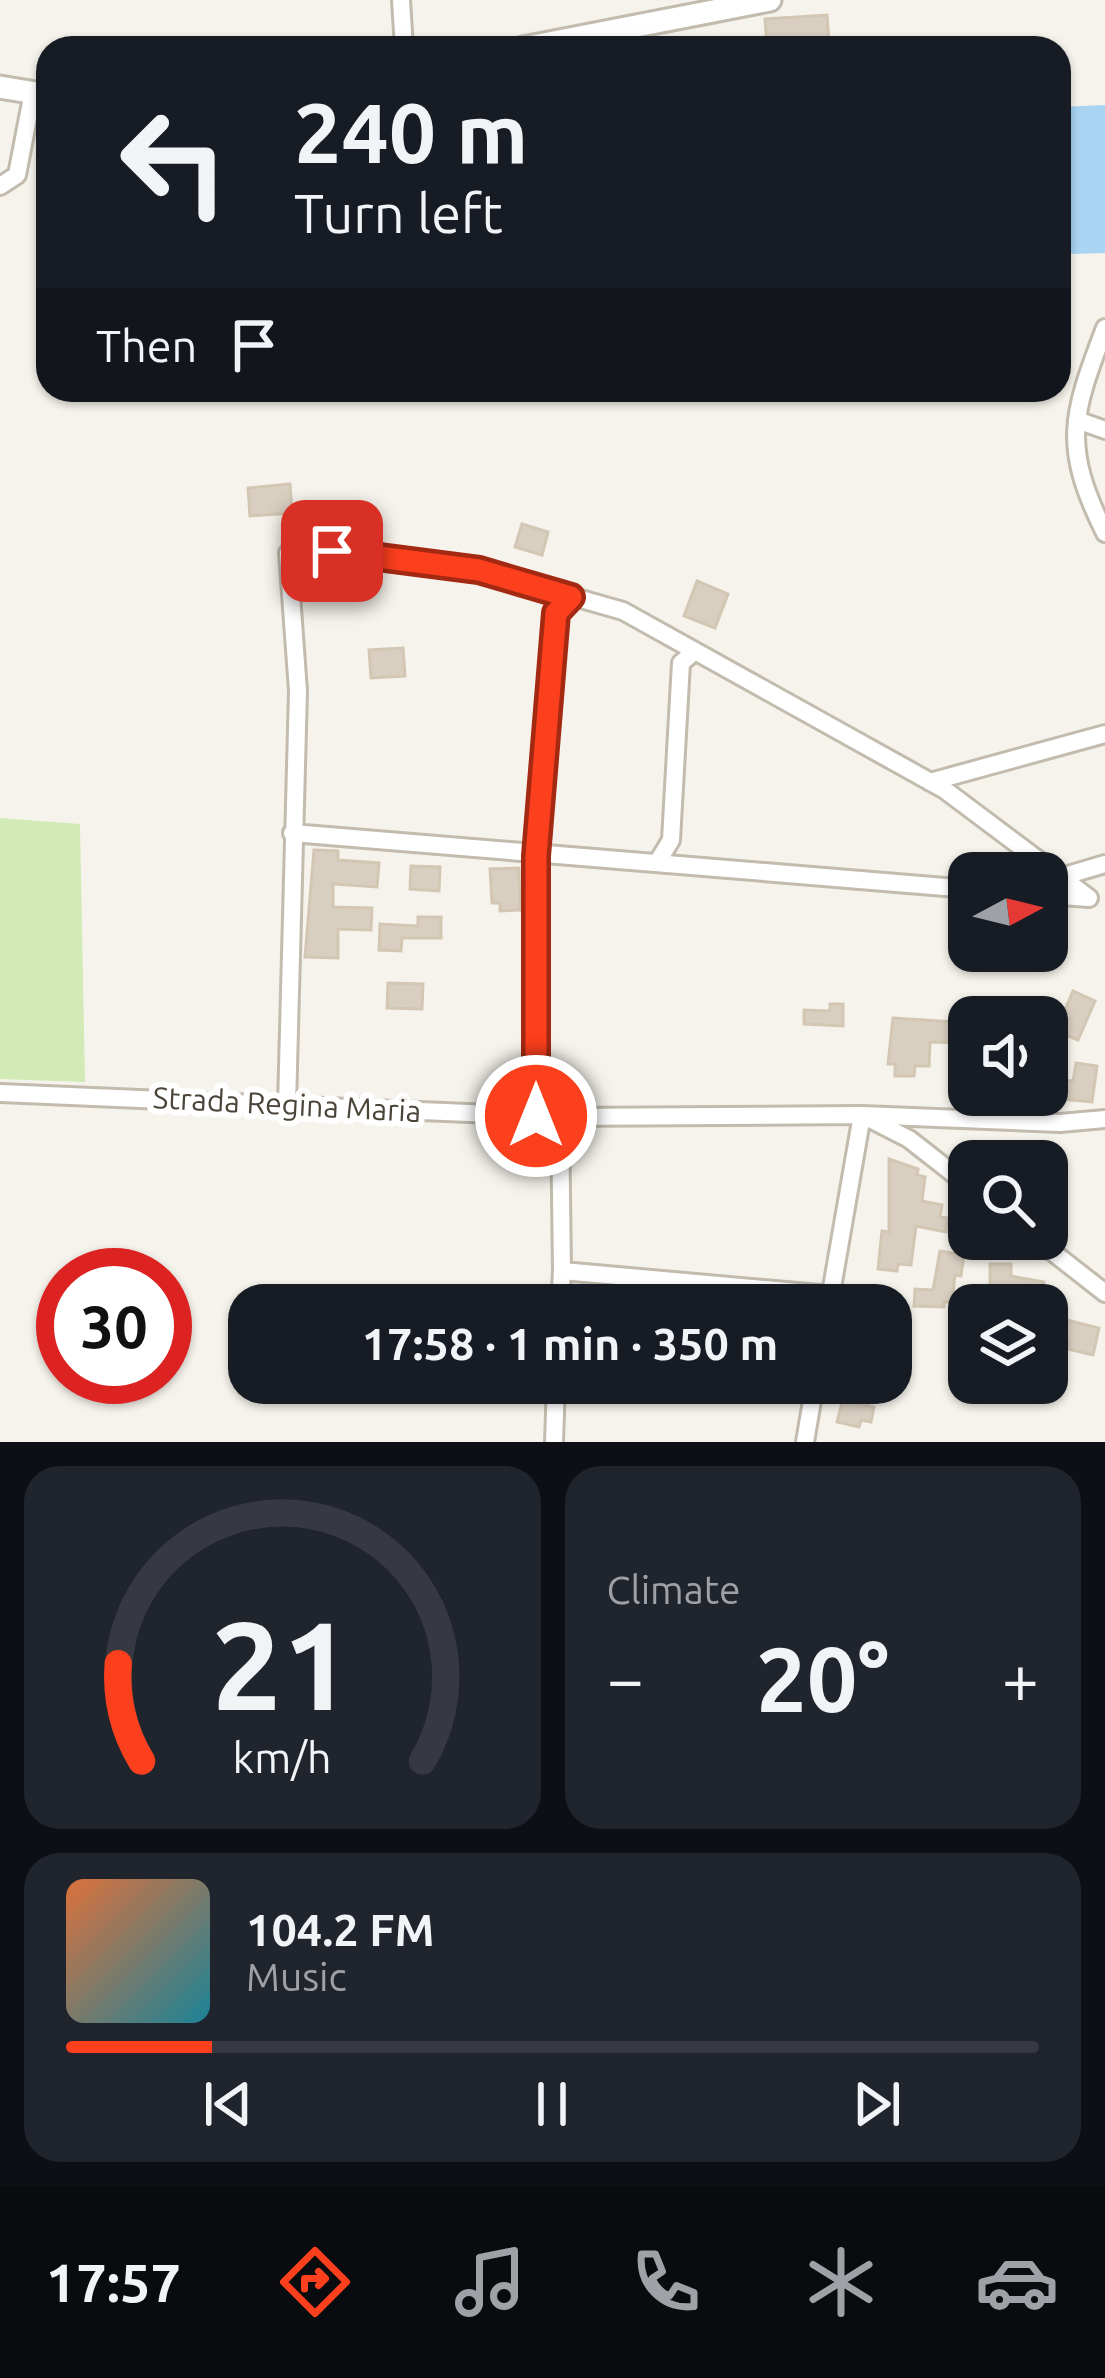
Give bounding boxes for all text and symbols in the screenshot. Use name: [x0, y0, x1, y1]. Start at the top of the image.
icon: left: [96, 84, 252, 240]
text: 240 m: [294, 85, 528, 179]
text: Turn left: [294, 183, 503, 243]
icon: arrive: [221, 312, 287, 378]
text: Then: [96, 320, 197, 371]
pin: [281, 500, 383, 602]
icon: arrive: [299, 518, 365, 584]
north arrow: [948, 852, 1068, 972]
map controls: [948, 852, 1068, 1404]
button: sound: [948, 996, 1068, 1116]
position arrow: [473, 1053, 599, 1179]
street label: Strada Regina Maria: [152, 1080, 422, 1128]
button: search: [948, 1140, 1068, 1260]
speed limit sign: 30: [36, 1248, 192, 1404]
button: layers: [948, 1284, 1068, 1404]
text: 17:58 · 1 min · 350 m: [362, 1318, 778, 1369]
text: Climate: [607, 1568, 741, 1611]
text: 21: [212, 1594, 353, 1734]
text: 20°: [756, 1628, 889, 1729]
text: −: [607, 1641, 644, 1715]
text: +: [1002, 1641, 1039, 1715]
text: km/h: [233, 1732, 332, 1780]
text: 104.2 FM: [246, 1904, 435, 1955]
text: Music: [246, 1955, 347, 1998]
icon: previous: [195, 2071, 261, 2137]
icon: pause: [519, 2071, 585, 2137]
icon: next: [844, 2071, 910, 2137]
icon: directions: [273, 2240, 357, 2324]
icon: music: [448, 2240, 532, 2324]
icon: phone: [624, 2240, 708, 2324]
icon: climate: [799, 2240, 883, 2324]
icon: car: [975, 2240, 1059, 2324]
text: 17:57: [46, 2252, 181, 2312]

